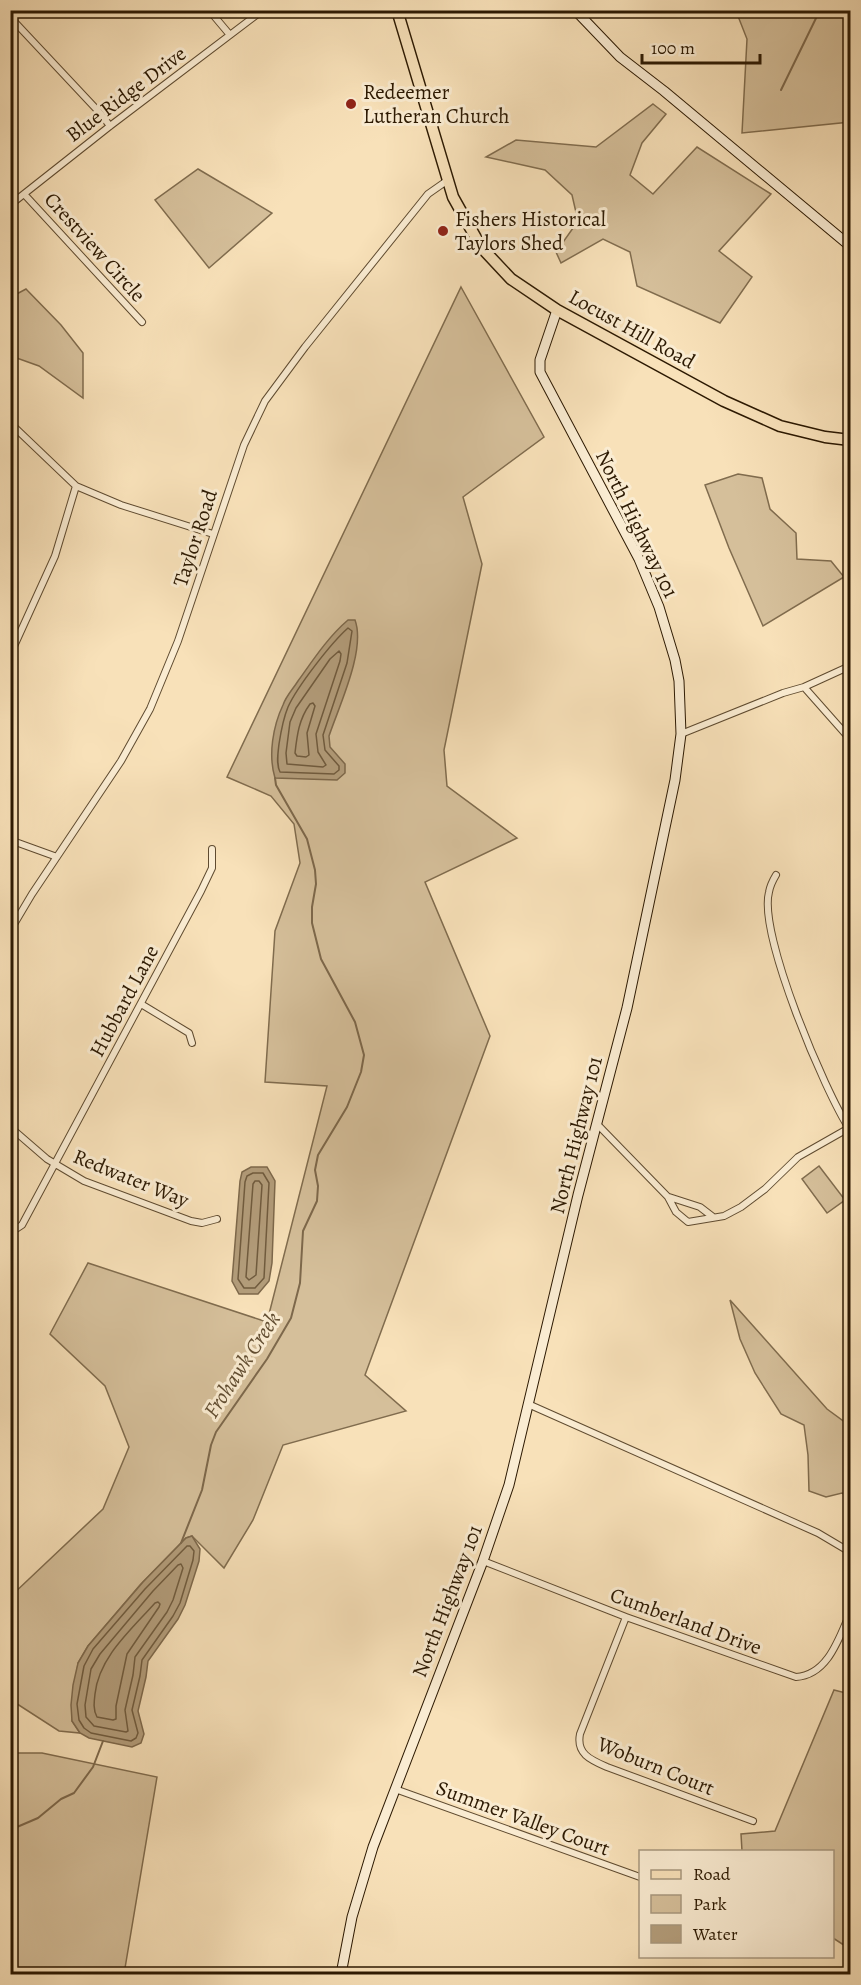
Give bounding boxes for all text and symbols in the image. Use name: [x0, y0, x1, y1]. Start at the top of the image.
scale bar: [642, 27, 760, 65]
text: 100 m: [651, 36, 695, 60]
street label: Blue Ridge Drive: [60, 40, 192, 148]
place label: Redeemer Lutheran Church: [363, 78, 510, 130]
marker: Redeemer Lutheran Church: [344, 97, 358, 111]
street label: Crestview Circle: [38, 186, 152, 308]
place label: Fishers Historical Taylors Shed: [455, 205, 606, 257]
marker: Fishers Historical Taylors Shed: [436, 224, 450, 238]
street label: Locust Hill Road: [564, 283, 701, 376]
street label: North Highway 101: [589, 445, 685, 603]
street label: Taylor Road: [166, 485, 224, 590]
street label: Hubbard Lane: [83, 940, 165, 1062]
street label: North Highway 101: [543, 1053, 609, 1217]
street label: Redwater Way: [69, 1142, 194, 1214]
water label: Frohawk Creek: [196, 1306, 288, 1424]
street label: North Highway 101: [405, 1521, 489, 1681]
street label: Cumberland Drive: [606, 1581, 766, 1661]
street label: Woburn Court: [592, 1729, 719, 1802]
street label: Summer Valley Court: [432, 1774, 614, 1862]
legend: [639, 1850, 834, 1958]
text: Road: [693, 1862, 731, 1886]
text: Park: [693, 1892, 727, 1916]
text: Water: [692, 1922, 738, 1946]

